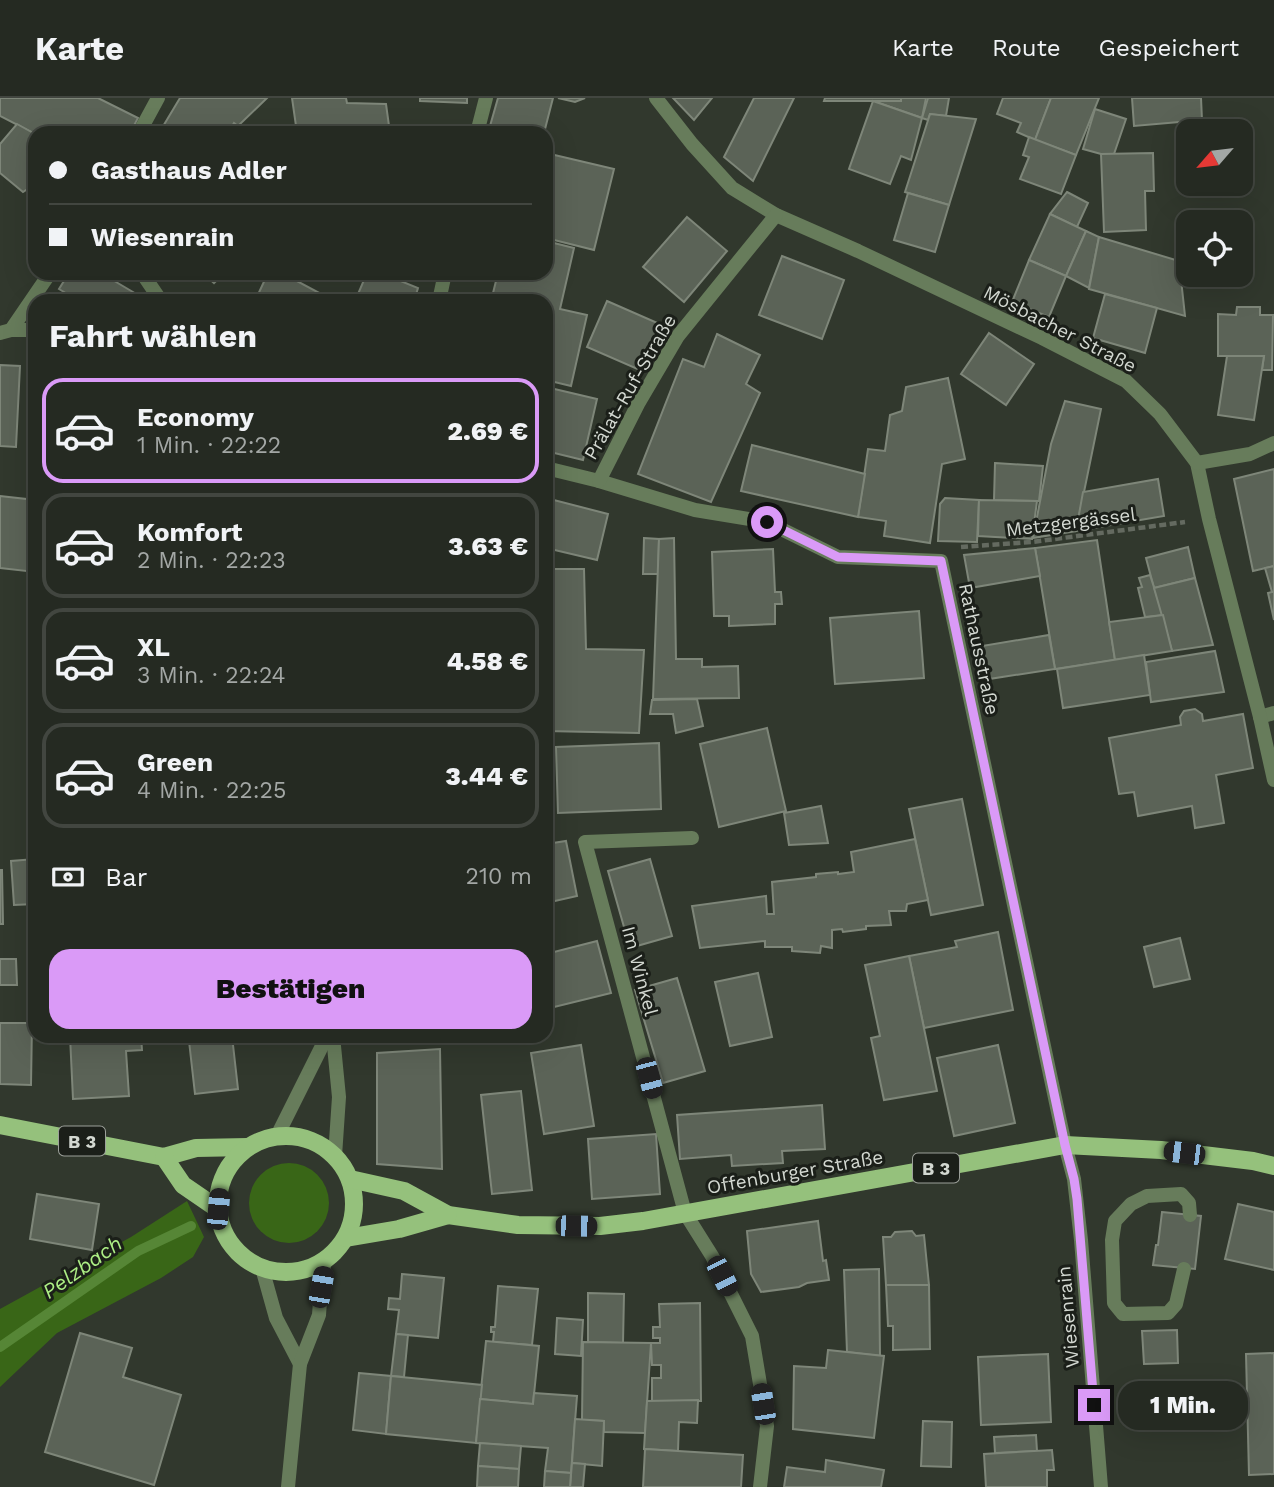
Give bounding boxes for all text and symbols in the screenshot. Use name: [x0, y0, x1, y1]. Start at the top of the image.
text: Karte: [35, 29, 124, 68]
text: Karte: [892, 34, 954, 62]
text: Route: [992, 34, 1061, 62]
text: Gespeichert: [1099, 34, 1239, 62]
north arrow: [1176, 119, 1253, 196]
map controls: [1176, 119, 1253, 287]
text: Gasthaus Adler: [91, 155, 287, 185]
button: locate: [1176, 210, 1253, 287]
text: Wiesenrain: [91, 222, 234, 252]
street label: Mösbacher Straße: [980, 281, 1140, 377]
street label: Prälat-Ruf-Straße: [579, 310, 681, 464]
text: Fahrt wählen: [49, 317, 257, 355]
icon: car: [53, 399, 116, 462]
text: Economy: [137, 402, 254, 432]
text: 2.69 €: [447, 416, 528, 446]
text: 1 Min. · 22:22: [137, 432, 281, 459]
street label: Metzgergässel: [1005, 503, 1138, 541]
route start: [751, 506, 783, 538]
icon: car: [53, 514, 116, 577]
text: Komfort: [137, 517, 242, 547]
text: 3.63 €: [448, 531, 528, 561]
text: 2 Min. · 22:23: [137, 547, 286, 574]
street label: Rathausstraße: [954, 581, 1004, 717]
icon: car: [53, 629, 116, 692]
text: XL: [137, 632, 170, 662]
text: 4.58 €: [446, 646, 528, 676]
text: 3 Min. · 22:24: [137, 662, 286, 689]
icon: car: [53, 744, 116, 807]
text: Green: [137, 747, 213, 777]
text: 3.44 €: [445, 761, 528, 791]
text: 4 Min. · 22:25: [137, 777, 286, 804]
icon: cash: [49, 858, 87, 896]
text: Bar: [105, 862, 147, 892]
text: 210 m: [466, 863, 532, 890]
street label: Im Winkel: [617, 924, 663, 1019]
button: Bestätigen: [49, 949, 532, 1029]
car: [634, 1055, 665, 1101]
road number: B 3: [59, 1126, 105, 1156]
car: [1162, 1140, 1207, 1166]
street label: Offenburger Straße: [705, 1145, 885, 1199]
road number: B 3: [913, 1154, 959, 1182]
car: [206, 1187, 231, 1231]
car: [555, 1215, 598, 1237]
water label: Pelzbach: [37, 1231, 127, 1303]
car: [704, 1253, 741, 1299]
car: [308, 1264, 335, 1310]
street label: Wiesenrain: [1052, 1265, 1084, 1369]
callout: 1 Min.: [1118, 1380, 1248, 1430]
car: [750, 1382, 777, 1426]
route end: [1078, 1389, 1110, 1421]
text: 1 Min.: [1150, 1392, 1216, 1419]

